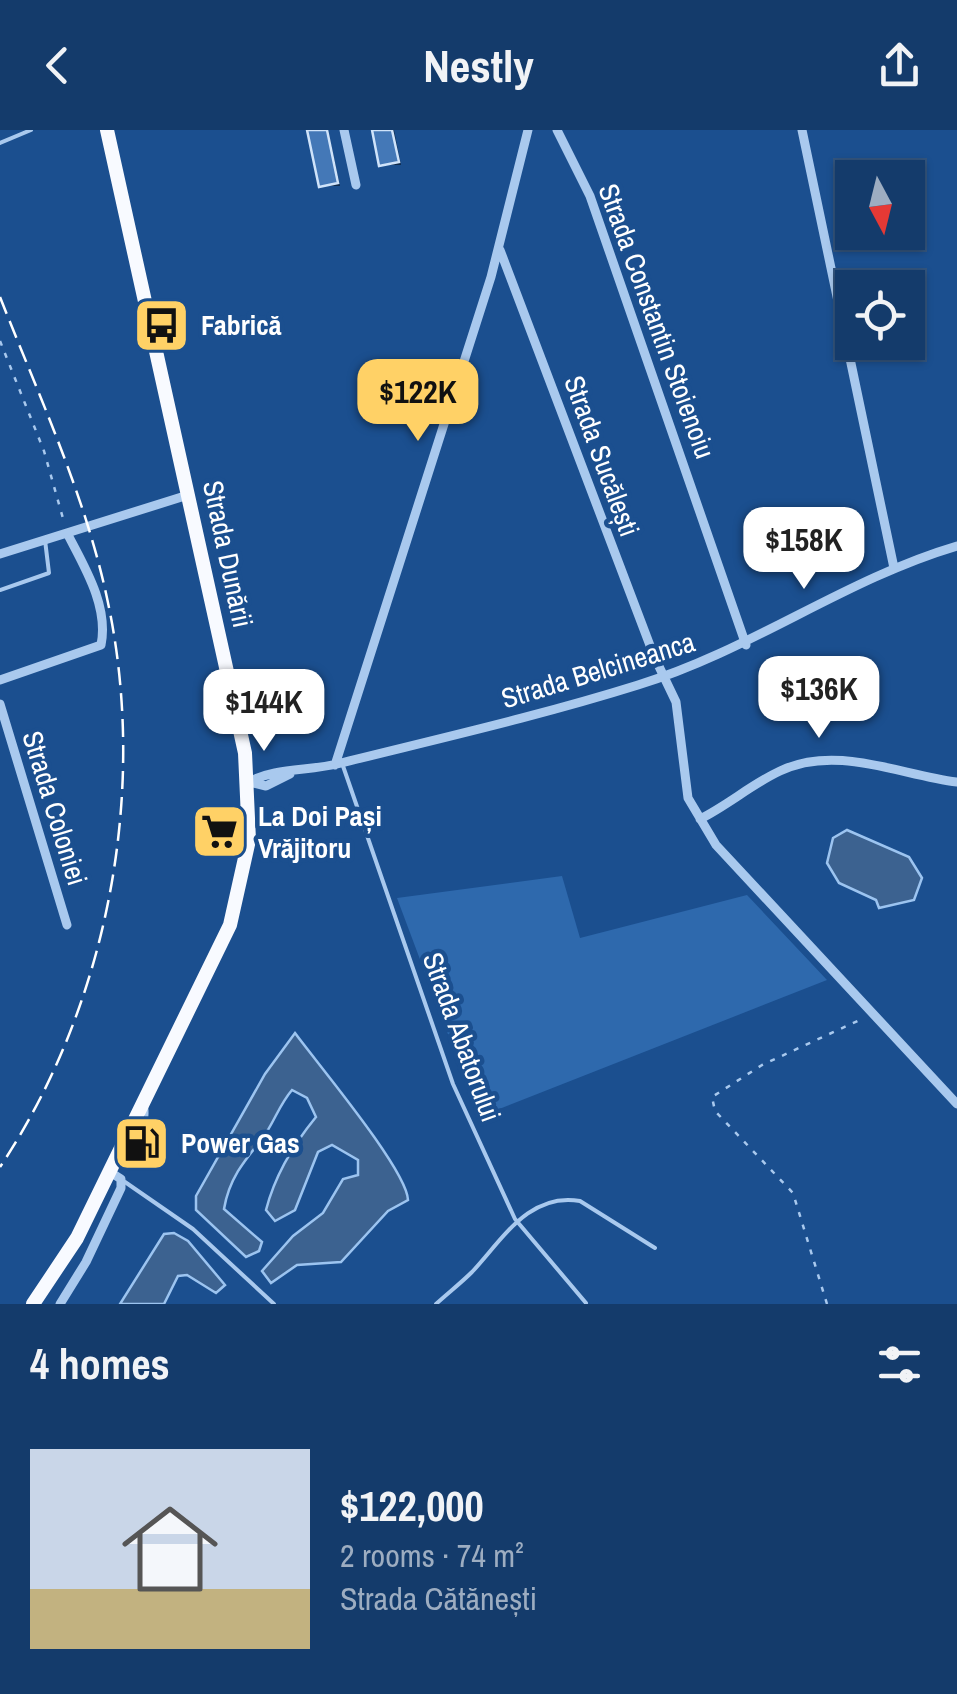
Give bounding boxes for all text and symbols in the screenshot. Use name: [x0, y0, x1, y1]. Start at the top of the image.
text: Nestly: [423, 35, 534, 96]
icon: back: [30, 38, 85, 93]
icon: share: [872, 38, 927, 93]
north arrow: [835, 160, 925, 250]
map controls: [835, 160, 925, 360]
street label: Strada Constantin Stoienoiu: [590, 178, 724, 464]
button: locate: [835, 270, 925, 360]
bus stop icon: Fabrică: [132, 295, 192, 355]
place label: Fabrică: [201, 306, 282, 344]
pin: $122K: [348, 359, 488, 444]
text: $122K: [379, 370, 457, 413]
street label: Strada Sucălești: [555, 370, 649, 542]
street label: Strada Dunării: [194, 477, 262, 631]
pin: $158K: [734, 507, 874, 592]
text: $158K: [765, 518, 843, 561]
street label: Strada Belcineanca: [497, 622, 700, 717]
pin: $136K: [749, 656, 889, 741]
text: $136K: [780, 667, 858, 710]
pin: $144K: [194, 669, 334, 754]
text: $144K: [225, 680, 303, 723]
street label: Strada Coloniei: [14, 726, 96, 890]
place label: La Doi Pași Vrăjitoru: [258, 797, 382, 867]
supermarket icon: La Doi Pași Vrăjitoru: [189, 802, 249, 862]
street label: Strada Abatorului: [414, 947, 510, 1127]
fuel station icon: Power Gas: [112, 1113, 172, 1173]
place label: Power Gas: [181, 1124, 300, 1162]
text: 4 homes: [30, 1336, 170, 1392]
icon: filters: [872, 1337, 927, 1392]
text: $122,000: [340, 1478, 484, 1534]
icon: home: [110, 1489, 230, 1609]
text: 2 rooms · 74 m²: [340, 1534, 524, 1577]
text: Strada Cătănești: [340, 1577, 537, 1620]

